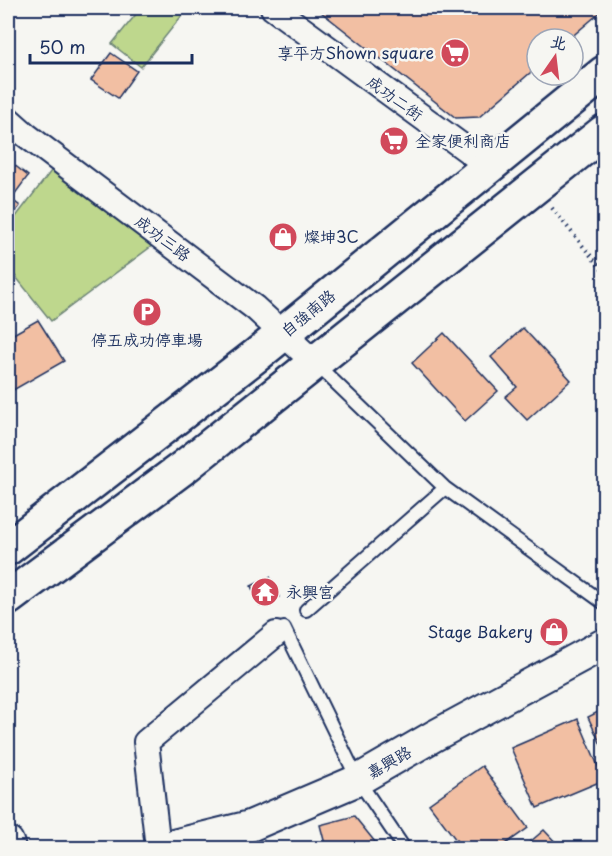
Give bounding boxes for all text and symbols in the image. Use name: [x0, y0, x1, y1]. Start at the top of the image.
scale bar: [30, 27, 192, 65]
north arrow: [525, 27, 585, 87]
text: 北: [548, 28, 570, 55]
text: 50 m: [39, 33, 86, 60]
supermarket icon: 享平方Shown square: [439, 37, 471, 69]
place label: 享平方Shown square: [277, 40, 434, 64]
street label: 成功二街: [363, 69, 429, 126]
supermarket icon: 全家便利商店: [378, 125, 410, 157]
place label: 全家便利商店: [415, 128, 511, 152]
street label: 成功三路: [131, 208, 196, 266]
shop icon: 燦坤3C: [267, 221, 299, 253]
place label: 燦坤3C: [304, 224, 359, 248]
street label: 自強南路: [275, 283, 340, 342]
parking icon: 停五成功停車場: [131, 296, 163, 328]
place label: 停五成功停車場: [91, 327, 203, 351]
temple icon: 永興宮: [249, 576, 281, 608]
place label: 永興宮: [286, 579, 334, 603]
shop icon: Stage Bakery: [538, 616, 570, 648]
place label: Stage Bakery: [428, 619, 533, 643]
street label: 嘉興路: [362, 739, 415, 784]

